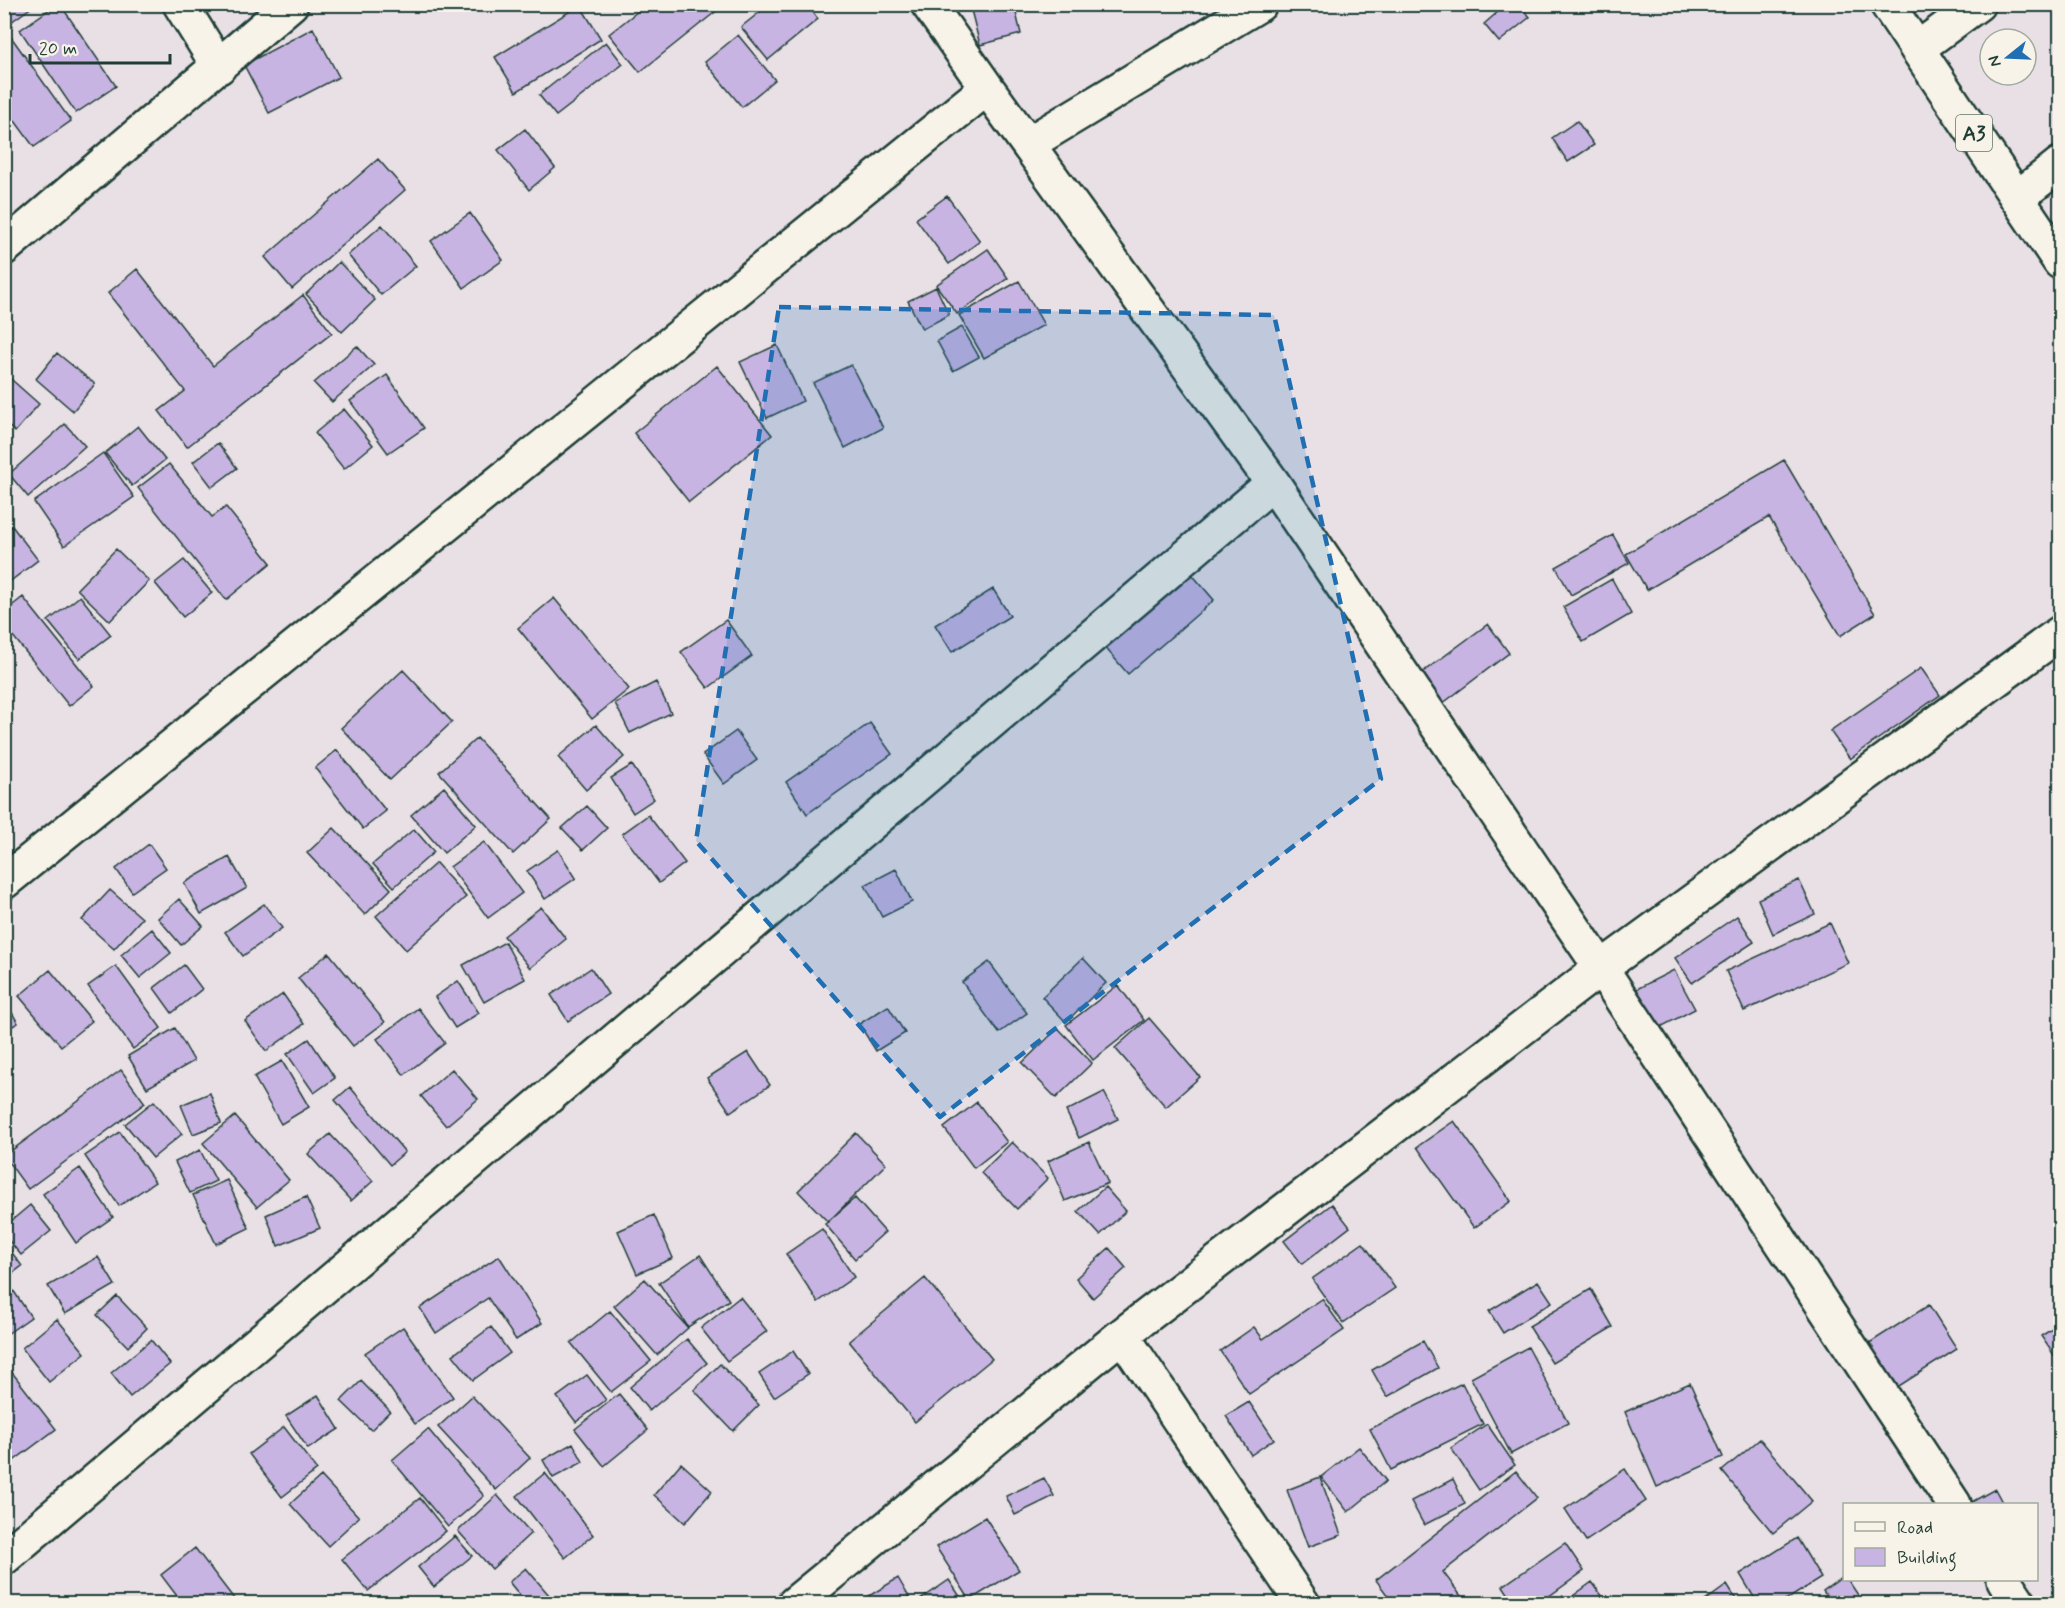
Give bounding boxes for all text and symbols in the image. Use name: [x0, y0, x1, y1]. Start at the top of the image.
scale bar: [30, 27, 170, 65]
north arrow: [1978, 27, 2038, 87]
text: 20 m: [39, 37, 77, 61]
text: N: [1984, 53, 2007, 69]
road number: A3: [1956, 115, 1992, 151]
legend: [1843, 1503, 2038, 1581]
text: Road: [1897, 1516, 1933, 1540]
text: Building: [1897, 1546, 1957, 1572]

